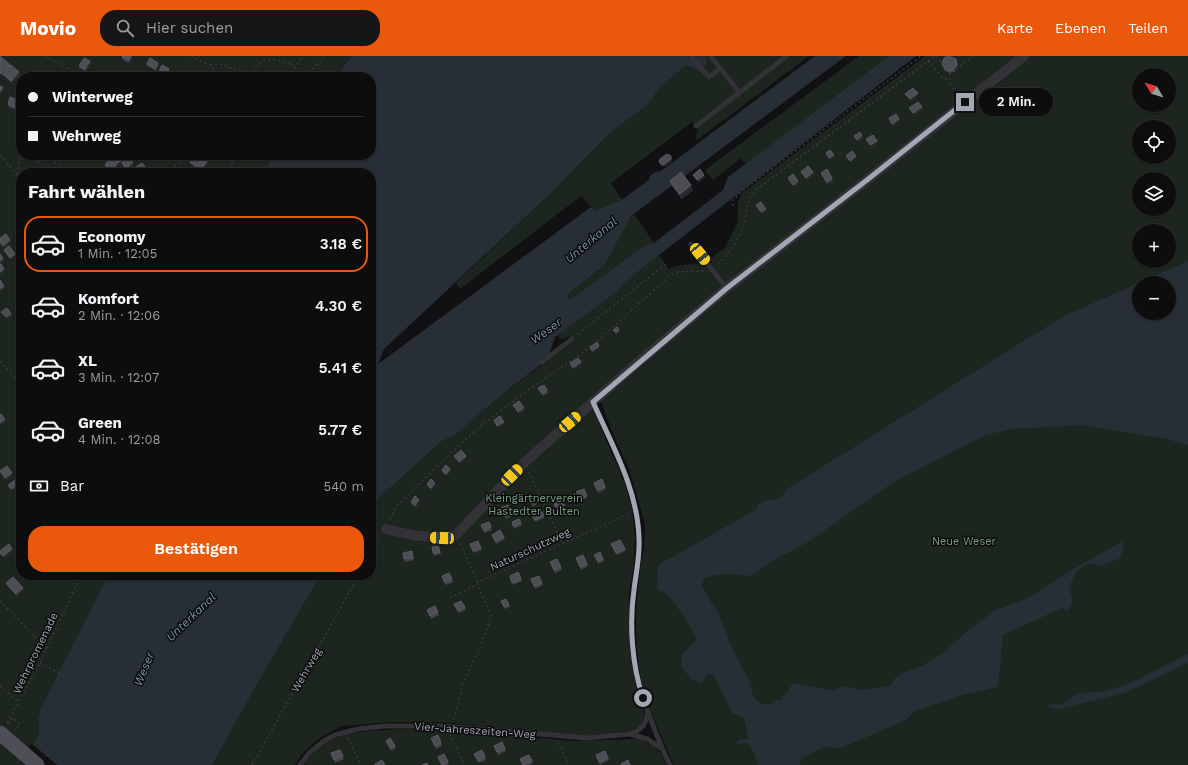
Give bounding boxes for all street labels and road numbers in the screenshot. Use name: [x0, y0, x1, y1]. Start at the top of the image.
street label: Naturschutzweg: [488, 525, 572, 574]
street label: Wehrpromenade: [10, 610, 61, 696]
street label: Wehrweg: [289, 646, 324, 695]
street label: Vier-Jahreszeiten-Weg: [414, 720, 536, 741]

